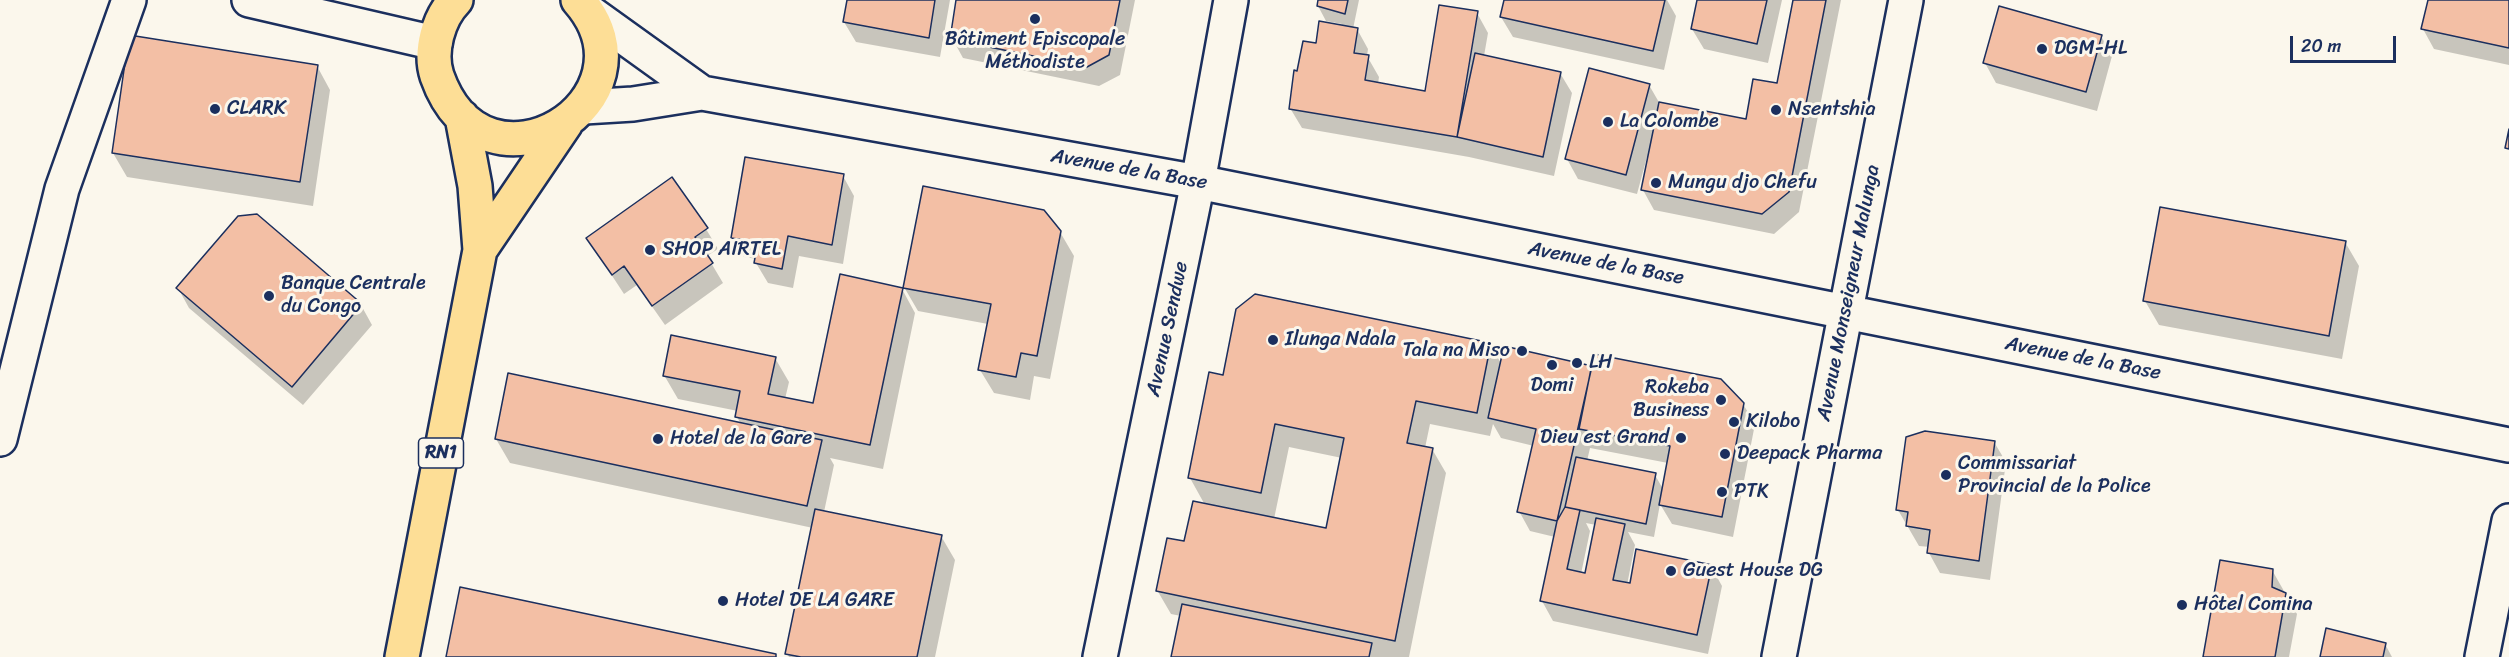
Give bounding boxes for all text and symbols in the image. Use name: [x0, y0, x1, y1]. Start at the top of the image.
marker: Bâtiment Episcopale Méthodiste: [1028, 12, 1042, 26]
scale bar: [2293, 24, 2400, 62]
place label: Bâtiment Episcopale Méthodiste: [945, 28, 1125, 75]
text: 20 m: [2301, 30, 2341, 62]
place label: DGM-HL: [2054, 37, 2127, 61]
marker: DGM-HL: [2035, 42, 2049, 56]
place label: CLARK: [227, 97, 286, 121]
place label: Nsentshia: [1788, 98, 1875, 122]
marker: CLARK: [208, 102, 222, 116]
marker: Nsentshia: [1769, 103, 1783, 117]
place label: La Colombe: [1620, 110, 1719, 134]
marker: La Colombe: [1601, 115, 1615, 129]
street label: Avenue de la Base: [1049, 144, 1209, 196]
street label: Avenue Monseigneur Malunga: [1812, 163, 1886, 423]
place label: Mungu djo Chefu: [1668, 171, 1817, 195]
marker: Mungu djo Chefu: [1649, 176, 1663, 190]
street label: Avenue de la Base: [1526, 237, 1686, 291]
place label: SHOP AIRTEL: [662, 238, 781, 262]
marker: SHOP AIRTEL: [643, 243, 657, 257]
street label: Avenue Sendwe: [1142, 259, 1194, 399]
place label: Banque Centrale du Congo: [281, 272, 426, 319]
marker: Banque Centrale du Congo: [262, 289, 276, 303]
place label: Ilunga Ndala: [1285, 328, 1396, 352]
street label: Avenue de la Base: [2003, 332, 2163, 386]
marker: Ilunga Ndala: [1266, 333, 1280, 347]
place label: Tala na Miso: [1402, 339, 1510, 363]
marker: Tala na Miso: [1515, 344, 1529, 358]
place label: LH: [1589, 351, 1612, 375]
marker: LH: [1570, 356, 1584, 370]
marker: Domi: [1545, 358, 1559, 372]
place label: Domi: [1531, 374, 1573, 398]
place label: Rokeba Business: [1633, 376, 1709, 423]
marker: Rokeba Business: [1714, 393, 1728, 407]
place label: Kilobo: [1746, 410, 1800, 434]
marker: Kilobo: [1727, 415, 1741, 429]
place label: Dieu est Grand: [1540, 426, 1669, 450]
place label: Hotel de la Gare: [670, 427, 812, 451]
marker: Dieu est Grand: [1674, 431, 1688, 445]
marker: Hotel de la Gare: [651, 432, 665, 446]
road number: RN1: [418, 438, 464, 468]
place label: Deepack Pharma: [1737, 442, 1882, 466]
marker: Deepack Pharma: [1718, 447, 1732, 461]
place label: Commissariat Provincial de la Police: [1958, 452, 2151, 499]
marker: Commissariat Provincial de la Police: [1939, 468, 1953, 482]
place label: PTK: [1734, 480, 1769, 504]
marker: PTK: [1715, 485, 1729, 499]
place label: Guest House DG: [1683, 559, 1823, 583]
marker: Guest House DG: [1664, 564, 1678, 578]
place label: Hotel DE LA GARE: [735, 589, 894, 613]
place label: Hôtel Comina: [2194, 593, 2313, 617]
marker: Hotel DE LA GARE: [716, 594, 730, 608]
marker: Hôtel Comina: [2175, 598, 2189, 612]

